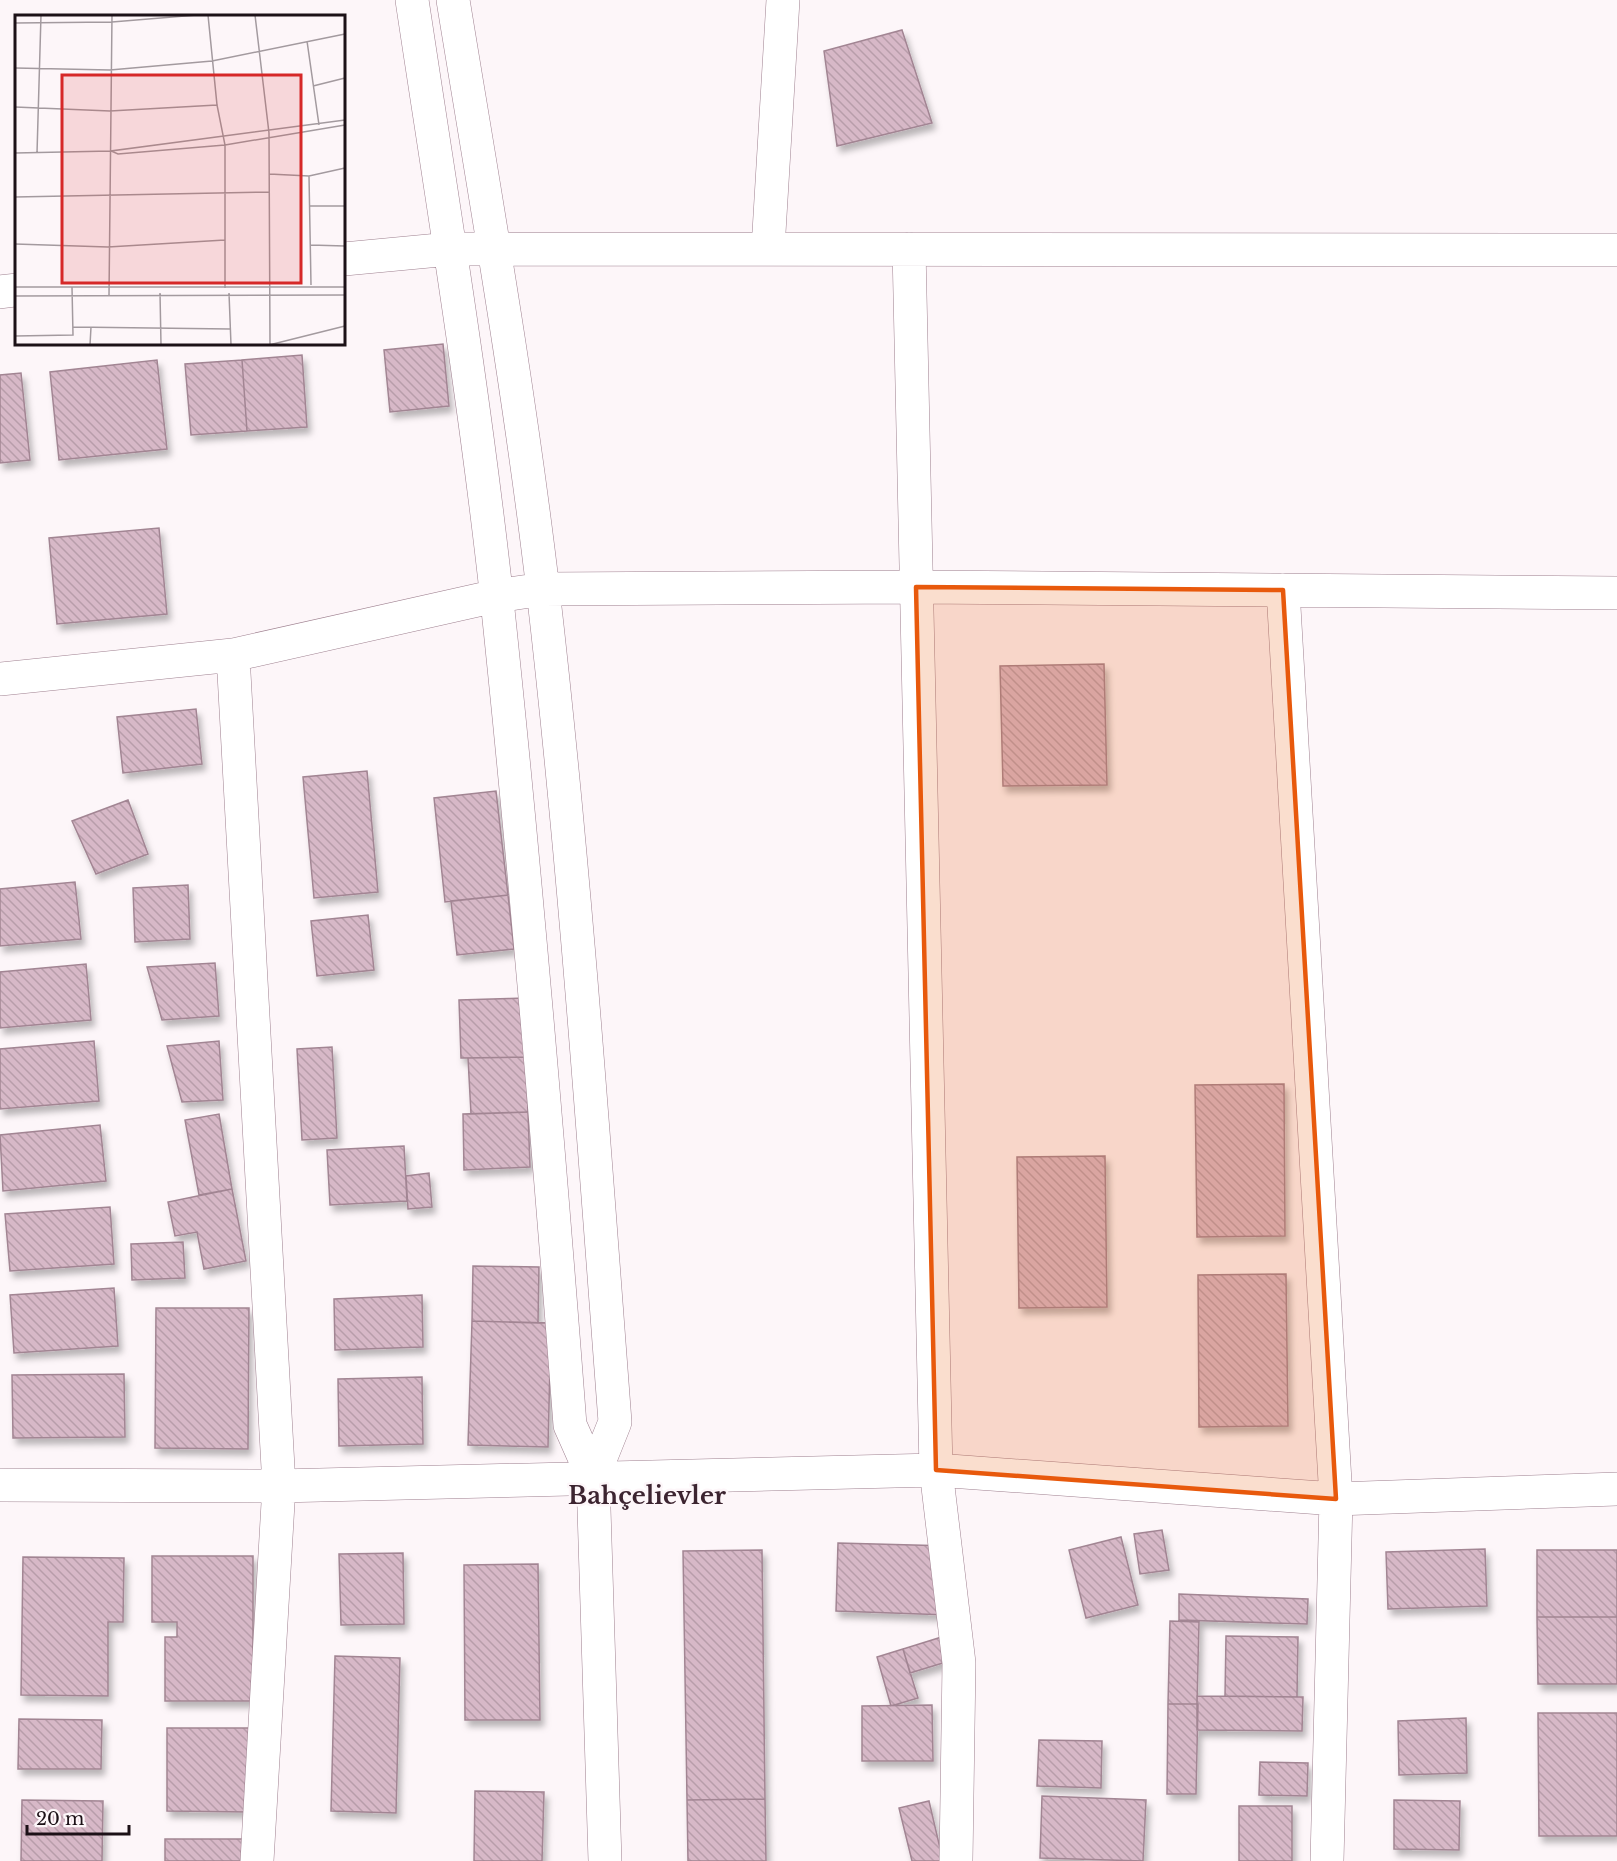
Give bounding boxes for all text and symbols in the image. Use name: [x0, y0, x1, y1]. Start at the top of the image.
inset map: [15, 15, 345, 345]
district label: Bahçelievler: [568, 1481, 726, 1510]
scale bar: [27, 1798, 129, 1836]
text: 20 m: [36, 1808, 84, 1830]

